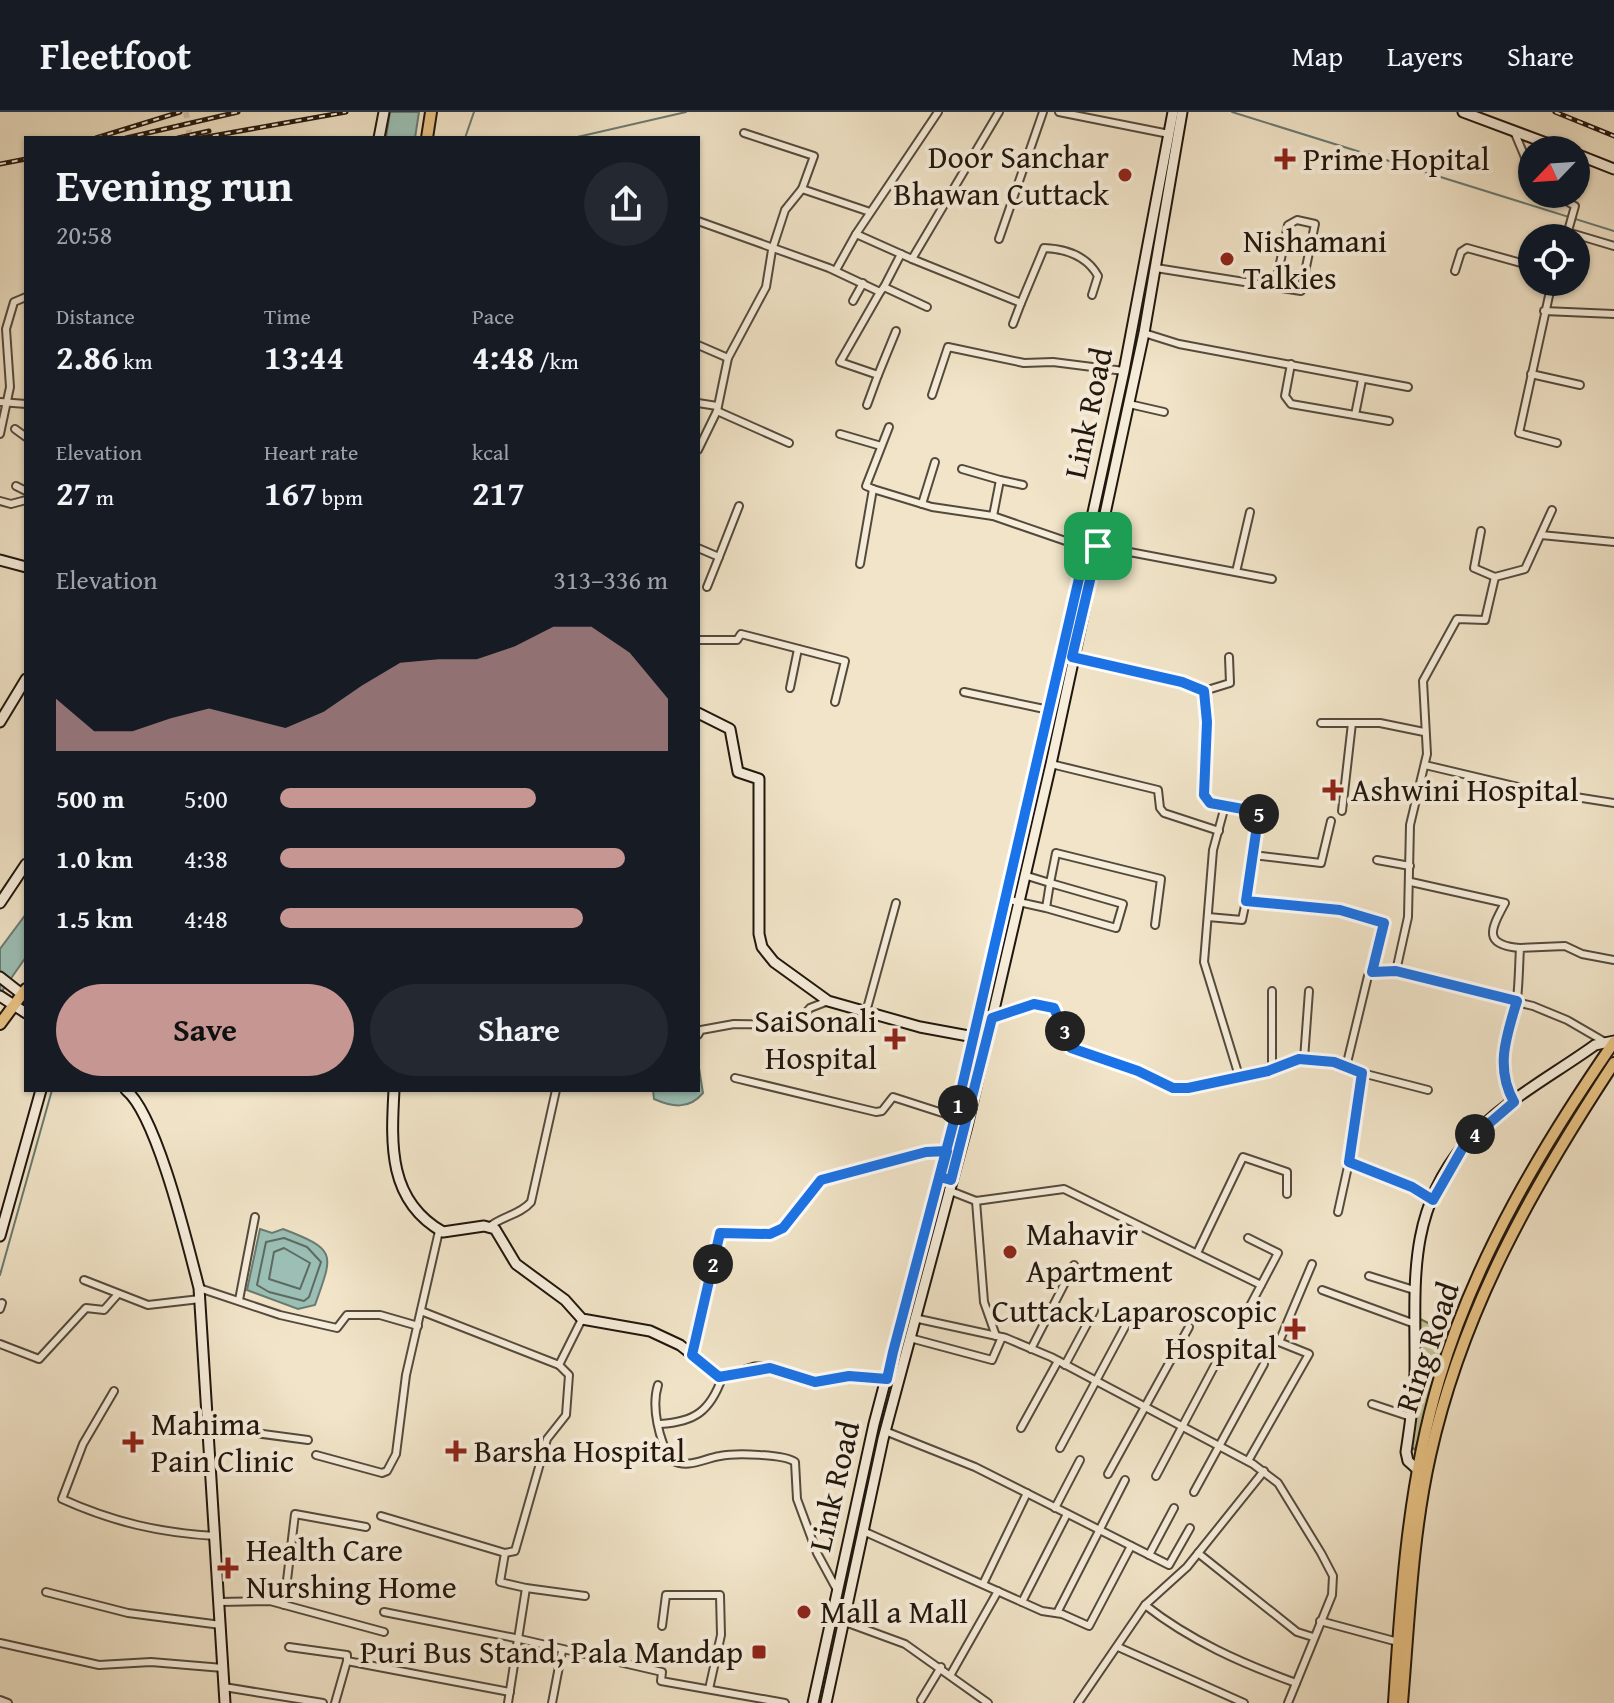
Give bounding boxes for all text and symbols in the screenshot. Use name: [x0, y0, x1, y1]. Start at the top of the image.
text: Fleetfoot: [40, 27, 191, 83]
text: Map: [1292, 35, 1343, 76]
text: Layers: [1387, 35, 1463, 76]
text: Share: [1507, 35, 1574, 76]
place label: Door Sanchar Bhawan Cuttack: [894, 133, 1110, 217]
place label: Prime Hopital: [1303, 135, 1490, 182]
north arrow: [1518, 136, 1590, 208]
map controls: [1518, 136, 1590, 296]
marker: Prime Hopital: [1274, 148, 1296, 170]
text: Evening run: [56, 153, 293, 217]
button: share: [584, 162, 668, 246]
marker: Door Sanchar Bhawan Cuttack: [1116, 166, 1134, 184]
text: 20:58: [56, 215, 112, 254]
place label: Nishamani Talkies: [1243, 217, 1387, 301]
button: locate: [1518, 224, 1590, 296]
marker: Nishamani Talkies: [1218, 250, 1236, 268]
text: Distance: [56, 300, 135, 332]
text: Time: [264, 300, 311, 332]
text: Pace: [472, 300, 514, 332]
text: 2.86: [56, 332, 118, 381]
text: 13:44: [264, 332, 344, 381]
text: 4:48: [472, 332, 534, 381]
street label: Link Road: [1051, 343, 1124, 483]
text: km: [118, 345, 152, 377]
text: /km: [534, 345, 579, 377]
text: Elevation: [56, 436, 142, 468]
text: Heart rate: [264, 436, 358, 468]
text: kcal: [472, 436, 510, 468]
text: 27: [56, 468, 91, 517]
text: 167: [264, 468, 317, 517]
text: 217: [472, 468, 525, 517]
text: m: [91, 481, 114, 513]
text: bpm: [317, 481, 363, 513]
pin: [1064, 512, 1132, 580]
icon: arrive: [1076, 524, 1120, 568]
text: Elevation: [56, 560, 158, 599]
text: 313–336 m: [554, 560, 668, 599]
place label: Ashwini Hospital: [1351, 766, 1579, 813]
text: 500 m: [56, 779, 124, 818]
text: 5:00: [184, 779, 228, 818]
marker: Ashwini Hospital: [1322, 779, 1344, 801]
pin: 5: [1239, 794, 1279, 834]
text: 5: [1253, 798, 1265, 830]
text: 1.0 km: [56, 839, 133, 878]
text: 4:38: [184, 839, 228, 878]
text: 1.5 km: [56, 899, 133, 938]
text: 4:48: [184, 899, 228, 938]
button: Save: [56, 984, 354, 1076]
button: Share: [370, 984, 668, 1076]
place label: SaiSonali Hospital: [754, 997, 877, 1081]
pin: 3: [1045, 1011, 1085, 1051]
text: 3: [1059, 1015, 1071, 1047]
marker: SaiSonali Hospital: [884, 1028, 906, 1050]
pin: 1: [938, 1085, 978, 1125]
text: 1: [952, 1089, 964, 1121]
pin: 4: [1455, 1114, 1495, 1154]
text: 4: [1469, 1118, 1481, 1150]
place label: Mahavir Apartment: [1026, 1210, 1173, 1294]
marker: Mahavir Apartment: [1001, 1243, 1019, 1261]
pin: 2: [693, 1244, 733, 1284]
text: 2: [707, 1248, 719, 1280]
street label: Ring Road: [1382, 1275, 1471, 1418]
place label: Cuttack Laparoscopic Hospital: [992, 1287, 1277, 1371]
marker: Cuttack Laparoscopic Hospital: [1284, 1318, 1306, 1340]
place label: Mahima Pain Clinic: [151, 1400, 294, 1484]
street label: Link Road: [796, 1416, 871, 1556]
place label: Barsha Hospital: [474, 1427, 685, 1474]
marker: Mahima Pain Clinic: [122, 1431, 144, 1453]
marker: Barsha Hospital: [445, 1440, 467, 1462]
place label: Health Care Nurshing Home: [246, 1526, 457, 1610]
marker: Health Care Nurshing Home: [217, 1557, 239, 1579]
place label: Mall a Mall: [820, 1588, 968, 1635]
marker: Mall a Mall: [795, 1603, 813, 1621]
place label: Puri Bus Stand, Pala Mandap: [360, 1628, 743, 1675]
marker: Puri Bus Stand, Pala Mandap: [750, 1643, 768, 1661]

